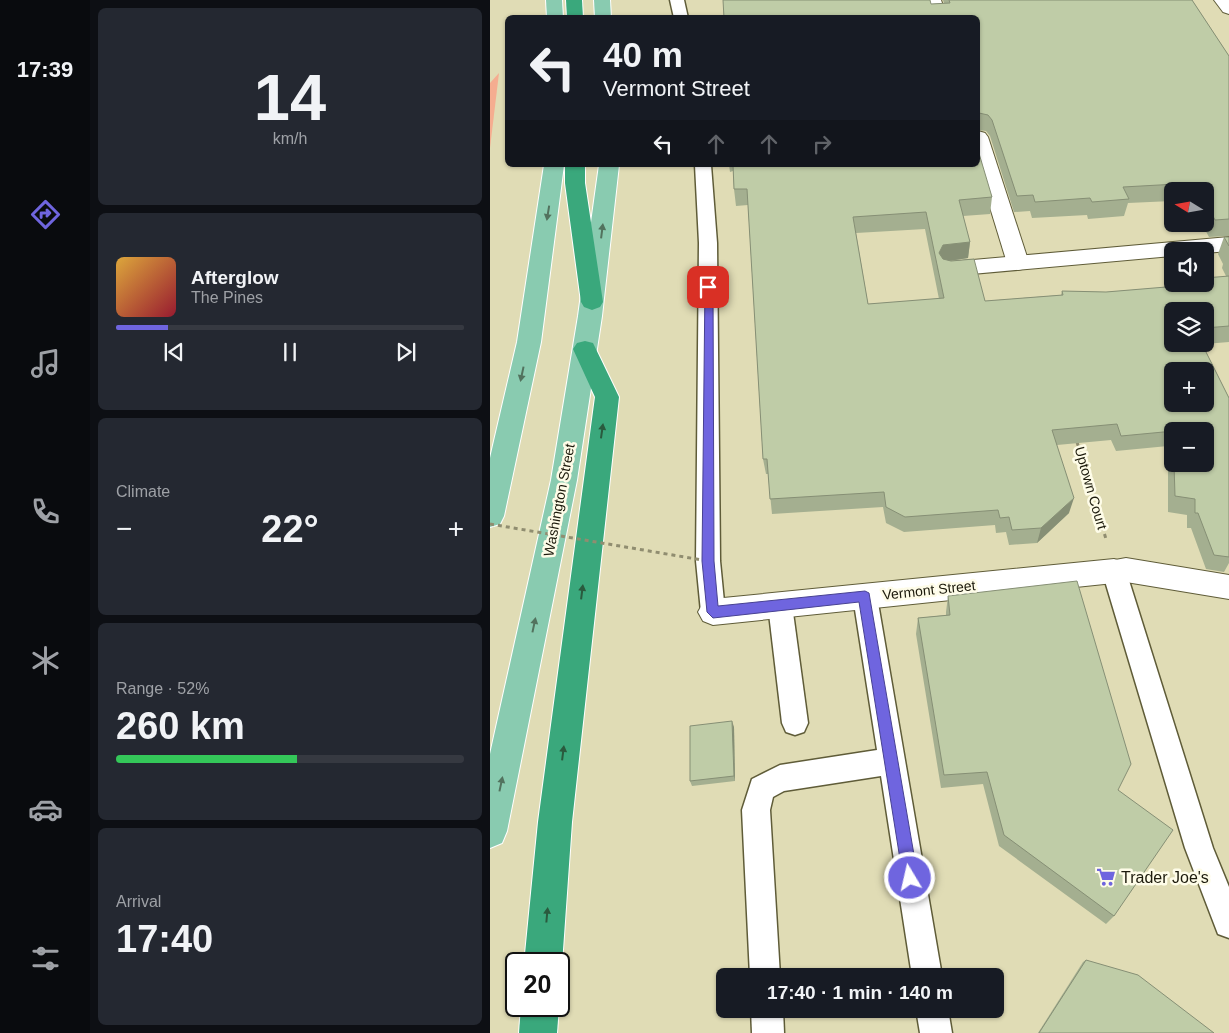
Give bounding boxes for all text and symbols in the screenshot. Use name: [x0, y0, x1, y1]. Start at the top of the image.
icon: left: [520, 35, 585, 100]
text: 40 m: [603, 35, 683, 74]
text: 17:39: [17, 57, 73, 82]
text: 14: [254, 61, 326, 134]
text: Vermont Street: [603, 76, 750, 101]
text: km/h: [273, 130, 307, 147]
icon: left: [649, 130, 677, 158]
icon: ahead: [702, 130, 730, 158]
icon: ahead: [755, 130, 783, 158]
icon: right: [808, 130, 836, 158]
north arrow: [1164, 182, 1214, 232]
map controls: [1164, 182, 1214, 472]
icon: directions: [28, 197, 63, 232]
one-way arrow: [544, 206, 552, 222]
one-way arrow: [598, 223, 606, 239]
button: sound: [1164, 242, 1214, 292]
pin: [687, 266, 729, 308]
text: Afterglow: [191, 267, 279, 288]
icon: arrive: [694, 273, 722, 301]
text: The Pines: [191, 289, 263, 306]
button: layers: [1164, 302, 1214, 352]
icon: previous: [160, 338, 188, 366]
icon: pause: [276, 338, 304, 366]
icon: next: [392, 338, 420, 366]
icon: music: [28, 346, 63, 381]
button: +: [1164, 362, 1214, 412]
one-way arrow: [518, 366, 526, 381]
one-way arrow: [598, 422, 606, 438]
button: −: [1164, 422, 1214, 472]
street label: Washington Street: [540, 442, 578, 558]
street label: Uptown Court: [1072, 445, 1111, 531]
text: Climate: [116, 483, 170, 500]
icon: phone: [28, 494, 63, 529]
text: 22°: [261, 508, 319, 550]
text: −: [116, 513, 132, 544]
text: +: [448, 513, 464, 544]
street label: Vermont Street: [882, 577, 976, 603]
one-way arrow: [578, 584, 586, 600]
one-way arrow: [530, 617, 538, 632]
icon: climate: [28, 643, 63, 678]
text: Range · 52%: [116, 680, 209, 697]
text: 260 km: [116, 705, 245, 747]
one-way arrow: [559, 745, 567, 761]
one-way arrow: [497, 776, 505, 791]
icon: car: [28, 792, 63, 827]
position arrow: [883, 851, 935, 903]
supermarket icon: Trader Joe's: [1095, 866, 1117, 888]
place label: Trader Joe's: [1121, 869, 1209, 886]
text: Arrival: [116, 893, 161, 910]
one-way arrow: [544, 907, 552, 923]
text: 17:40: [116, 918, 213, 960]
icon: filters: [28, 941, 63, 976]
speed limit sign: 20: [505, 952, 570, 1017]
text: 17:40 · 1 min · 140 m: [767, 982, 953, 1003]

